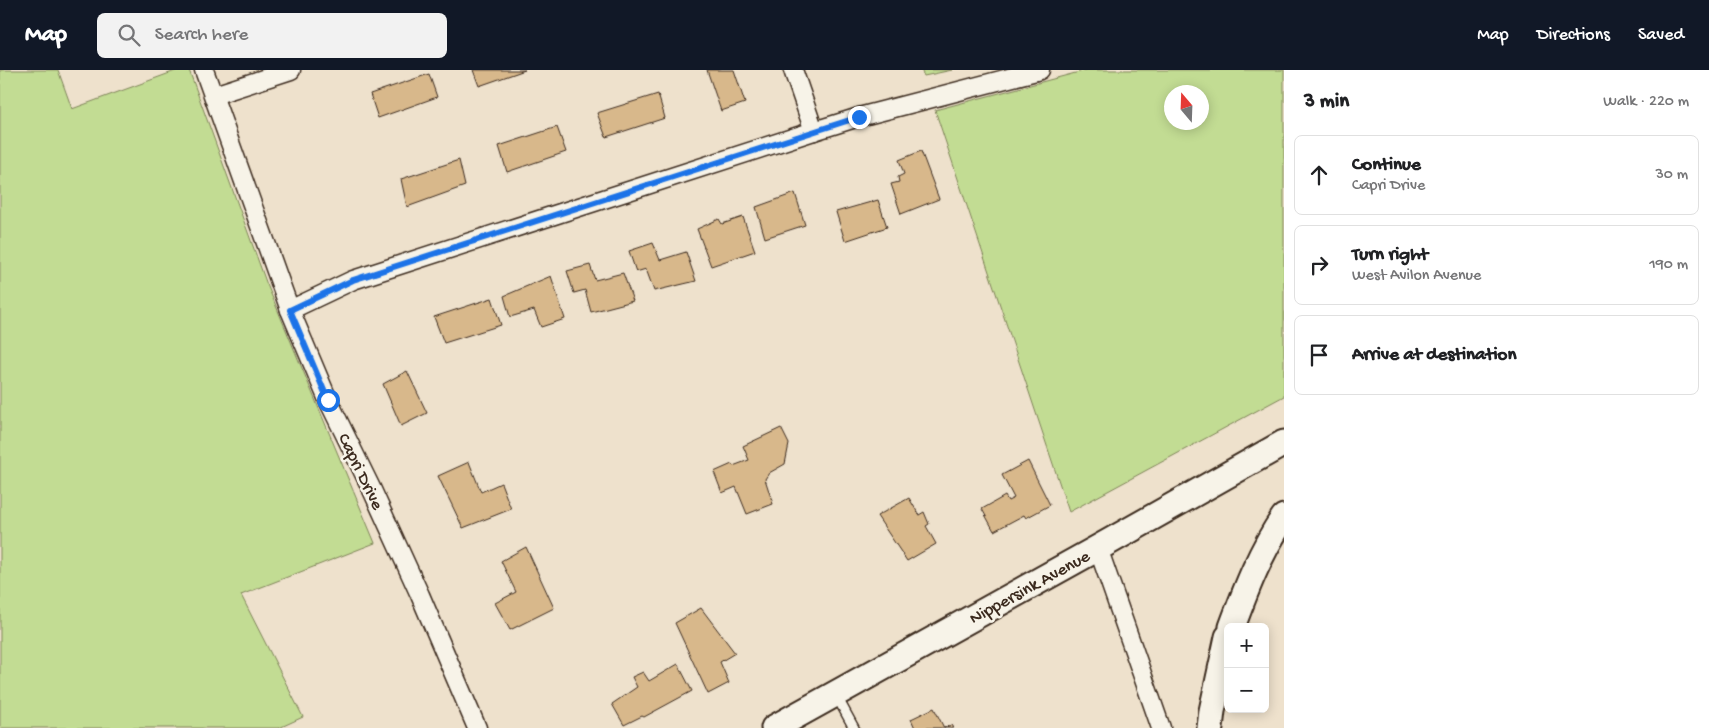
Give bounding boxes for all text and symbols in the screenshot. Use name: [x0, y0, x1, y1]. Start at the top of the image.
search box: [97, 13, 447, 58]
text: Map: [25, 21, 67, 50]
icon: search: [115, 21, 143, 49]
text: Search here: [155, 24, 248, 47]
text: Map: [1477, 25, 1509, 46]
text: Directions: [1537, 25, 1610, 46]
text: Saved: [1638, 25, 1684, 46]
north arrow: [1164, 85, 1209, 130]
text: 3 min: [1304, 90, 1349, 115]
text: Walk · 220 m: [1603, 93, 1689, 112]
route end: [848, 106, 871, 129]
text: Continue: [1352, 154, 1421, 177]
icon: ahead: [1305, 161, 1333, 189]
text: 30 m: [1655, 166, 1688, 185]
text: Capri Drive: [1352, 177, 1425, 196]
text: Turn right: [1352, 244, 1428, 267]
icon: right: [1305, 251, 1333, 279]
text: 190 m: [1649, 256, 1688, 275]
text: West Avilon Avenue: [1352, 267, 1481, 286]
icon: arrive: [1305, 341, 1333, 369]
text: Arrive at destination: [1352, 344, 1516, 367]
route start: [317, 389, 340, 412]
street label: Capri Drive: [332, 430, 388, 514]
street label: Nippersink Avenue: [966, 546, 1095, 630]
map controls: [1224, 623, 1269, 713]
button: +: [1224, 623, 1269, 668]
button: −: [1224, 668, 1269, 713]

